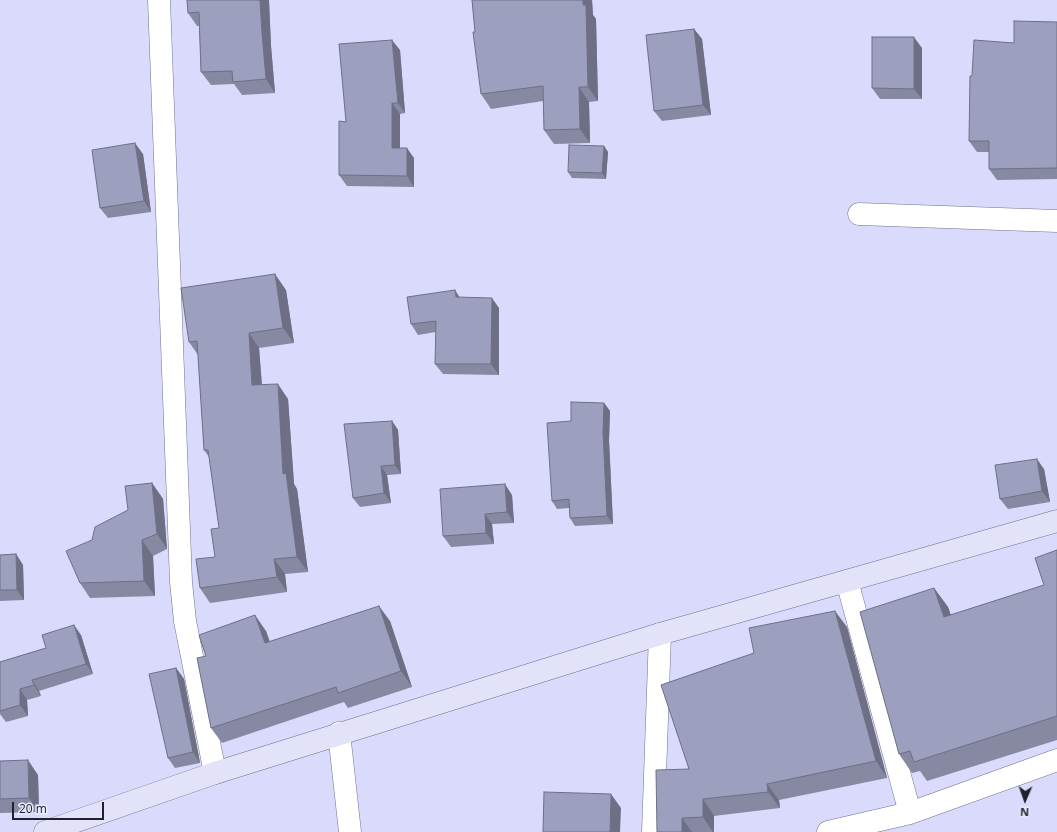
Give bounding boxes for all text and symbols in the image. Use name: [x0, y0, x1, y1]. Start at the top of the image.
north arrow: [1005, 780, 1045, 820]
scale bar: [14, 794, 106, 820]
text: 20 m: [19, 800, 47, 817]
text: N: [1020, 805, 1029, 820]

